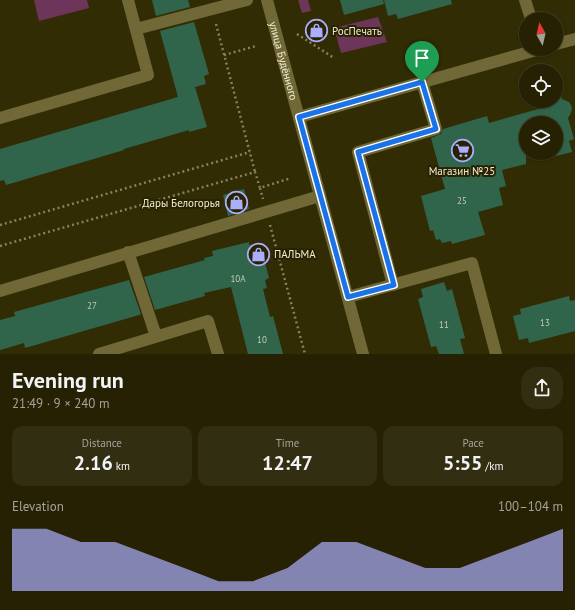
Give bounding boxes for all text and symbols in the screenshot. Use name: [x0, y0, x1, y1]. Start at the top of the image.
north arrow: [519, 12, 563, 56]
map controls: [519, 12, 563, 160]
shop icon: РосПечать: [304, 18, 330, 44]
street label: улица Будённого: [266, 20, 301, 102]
place label: РосПечать: [332, 24, 382, 38]
pin: [405, 41, 439, 82]
icon: arrive: [411, 47, 433, 69]
button: locate: [519, 64, 563, 108]
button: layers: [519, 116, 563, 160]
supermarket icon: Магазин №25: [449, 138, 475, 164]
place label: Магазин №25: [429, 164, 495, 178]
shop icon: Дары Белогорья: [223, 190, 249, 216]
house number: 25: [457, 195, 467, 206]
place label: Дары Белогорья: [142, 196, 220, 210]
shop icon: ПАЛЬМА: [245, 241, 271, 267]
place label: ПАЛЬМА: [274, 247, 316, 261]
house number: 10А: [230, 273, 246, 284]
house number: 27: [87, 300, 97, 311]
house number: 13: [540, 317, 550, 328]
house number: 11: [439, 319, 449, 330]
house number: 10: [257, 334, 267, 345]
text: Evening run: [12, 366, 124, 394]
button: share: [521, 367, 563, 409]
text: 21:49 · 9 × 240 m: [12, 395, 109, 412]
text: Distance: [82, 436, 122, 450]
text: Time: [276, 436, 299, 450]
text: Pace: [462, 436, 484, 450]
text: 2.16: [74, 450, 113, 476]
text: 12:47: [262, 450, 313, 476]
text: 5:55: [443, 450, 482, 476]
text: km: [113, 459, 130, 473]
text: /km: [482, 459, 503, 473]
text: Elevation: [12, 498, 64, 515]
text: 100–104 m: [498, 498, 563, 515]

